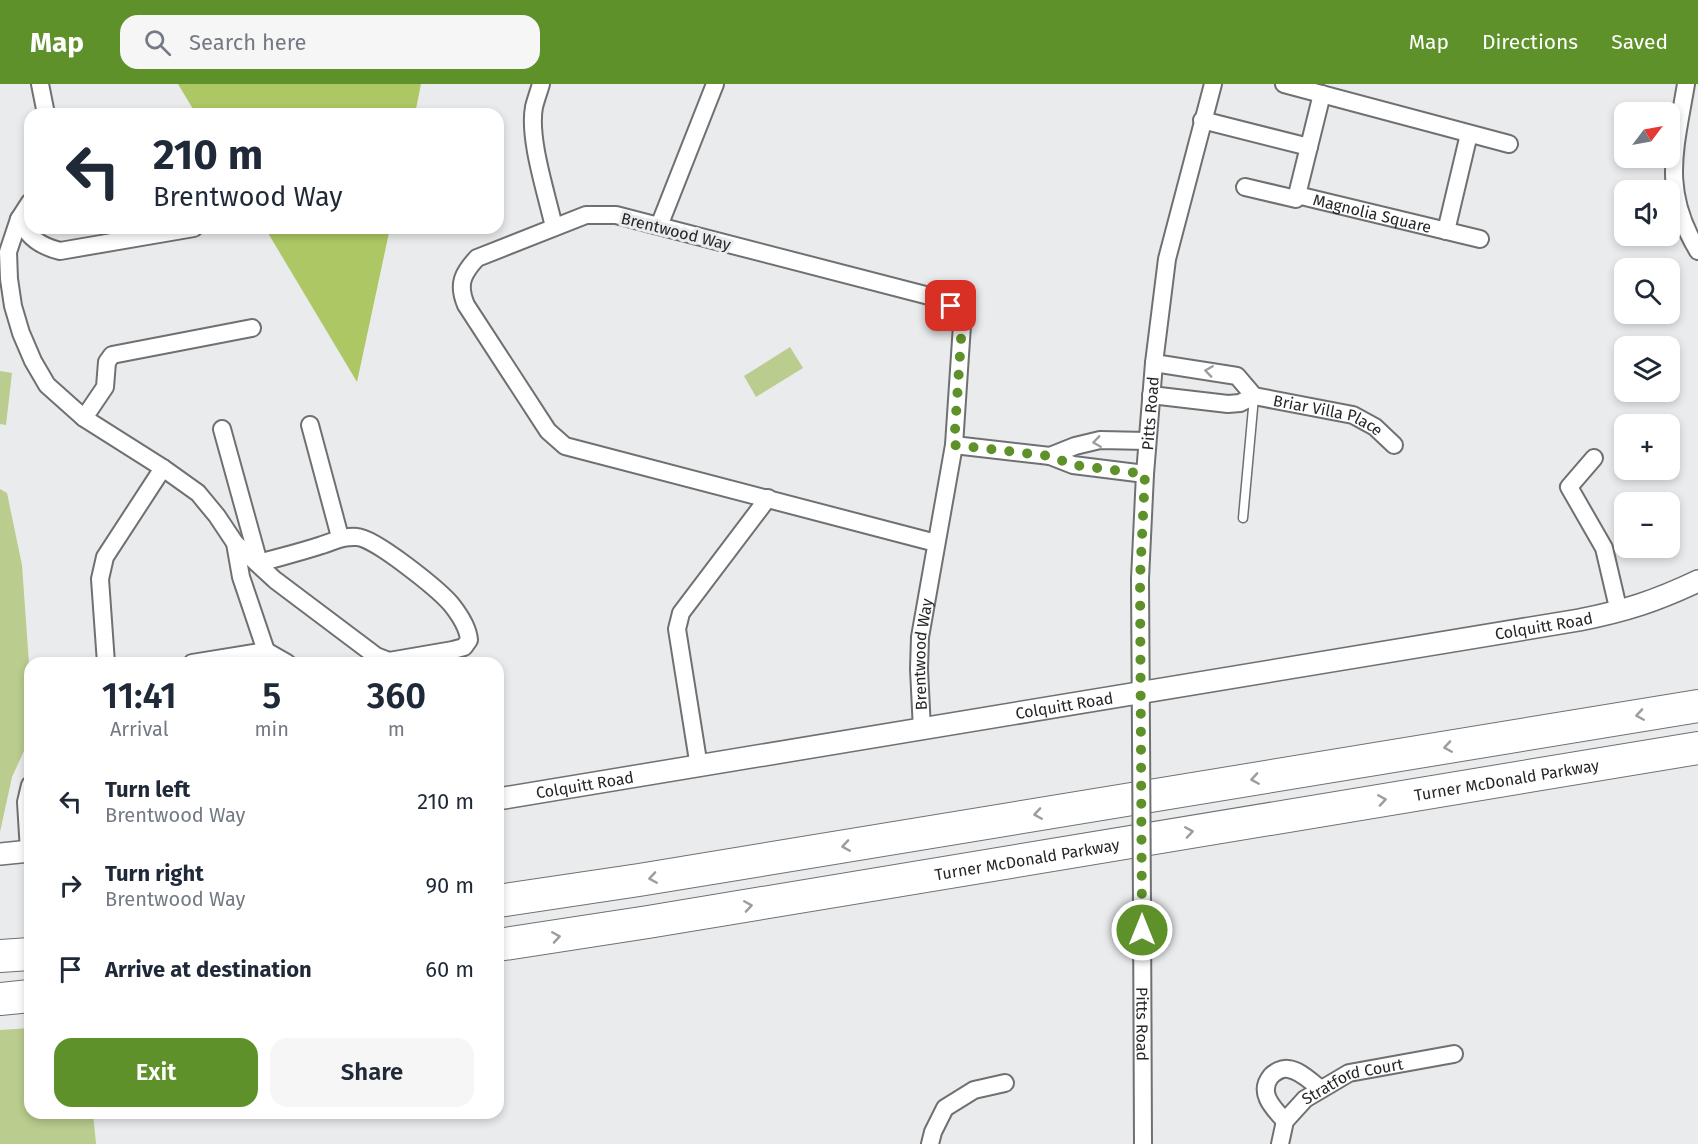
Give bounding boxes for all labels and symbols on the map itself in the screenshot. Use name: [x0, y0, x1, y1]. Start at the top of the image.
north arrow: [1614, 102, 1680, 168]
street label: Magnolia Square: [1311, 190, 1433, 237]
street label: Brentwood Way: [619, 209, 733, 254]
pin: [925, 280, 976, 331]
one-way arrow: [1204, 366, 1213, 378]
street label: Pitts Road: [1138, 376, 1163, 451]
street label: Briar Villa Place: [1272, 391, 1387, 440]
one-way arrow: [1093, 435, 1102, 447]
street label: Brentwood Way: [910, 597, 937, 711]
street label: Colquitt Road: [1494, 608, 1595, 644]
street label: Colquitt Road: [1014, 688, 1115, 723]
one-way arrow: [1636, 708, 1646, 721]
one-way arrow: [1443, 740, 1453, 753]
street label: Turner McDonald Parkway: [1413, 756, 1601, 805]
street label: Colquitt Road: [535, 768, 635, 803]
one-way arrow: [1251, 772, 1260, 784]
one-way arrow: [1377, 795, 1386, 807]
one-way arrow: [1033, 808, 1043, 820]
one-way arrow: [1185, 827, 1194, 839]
street label: Turner McDonald Parkway: [933, 835, 1121, 884]
one-way arrow: [841, 839, 851, 852]
one-way arrow: [649, 871, 658, 883]
position arrow: [1110, 898, 1174, 962]
one-way arrow: [744, 900, 753, 912]
one-way arrow: [551, 931, 561, 943]
street label: Pitts Road: [1132, 987, 1152, 1061]
street label: Stratford Court: [1298, 1054, 1405, 1109]

